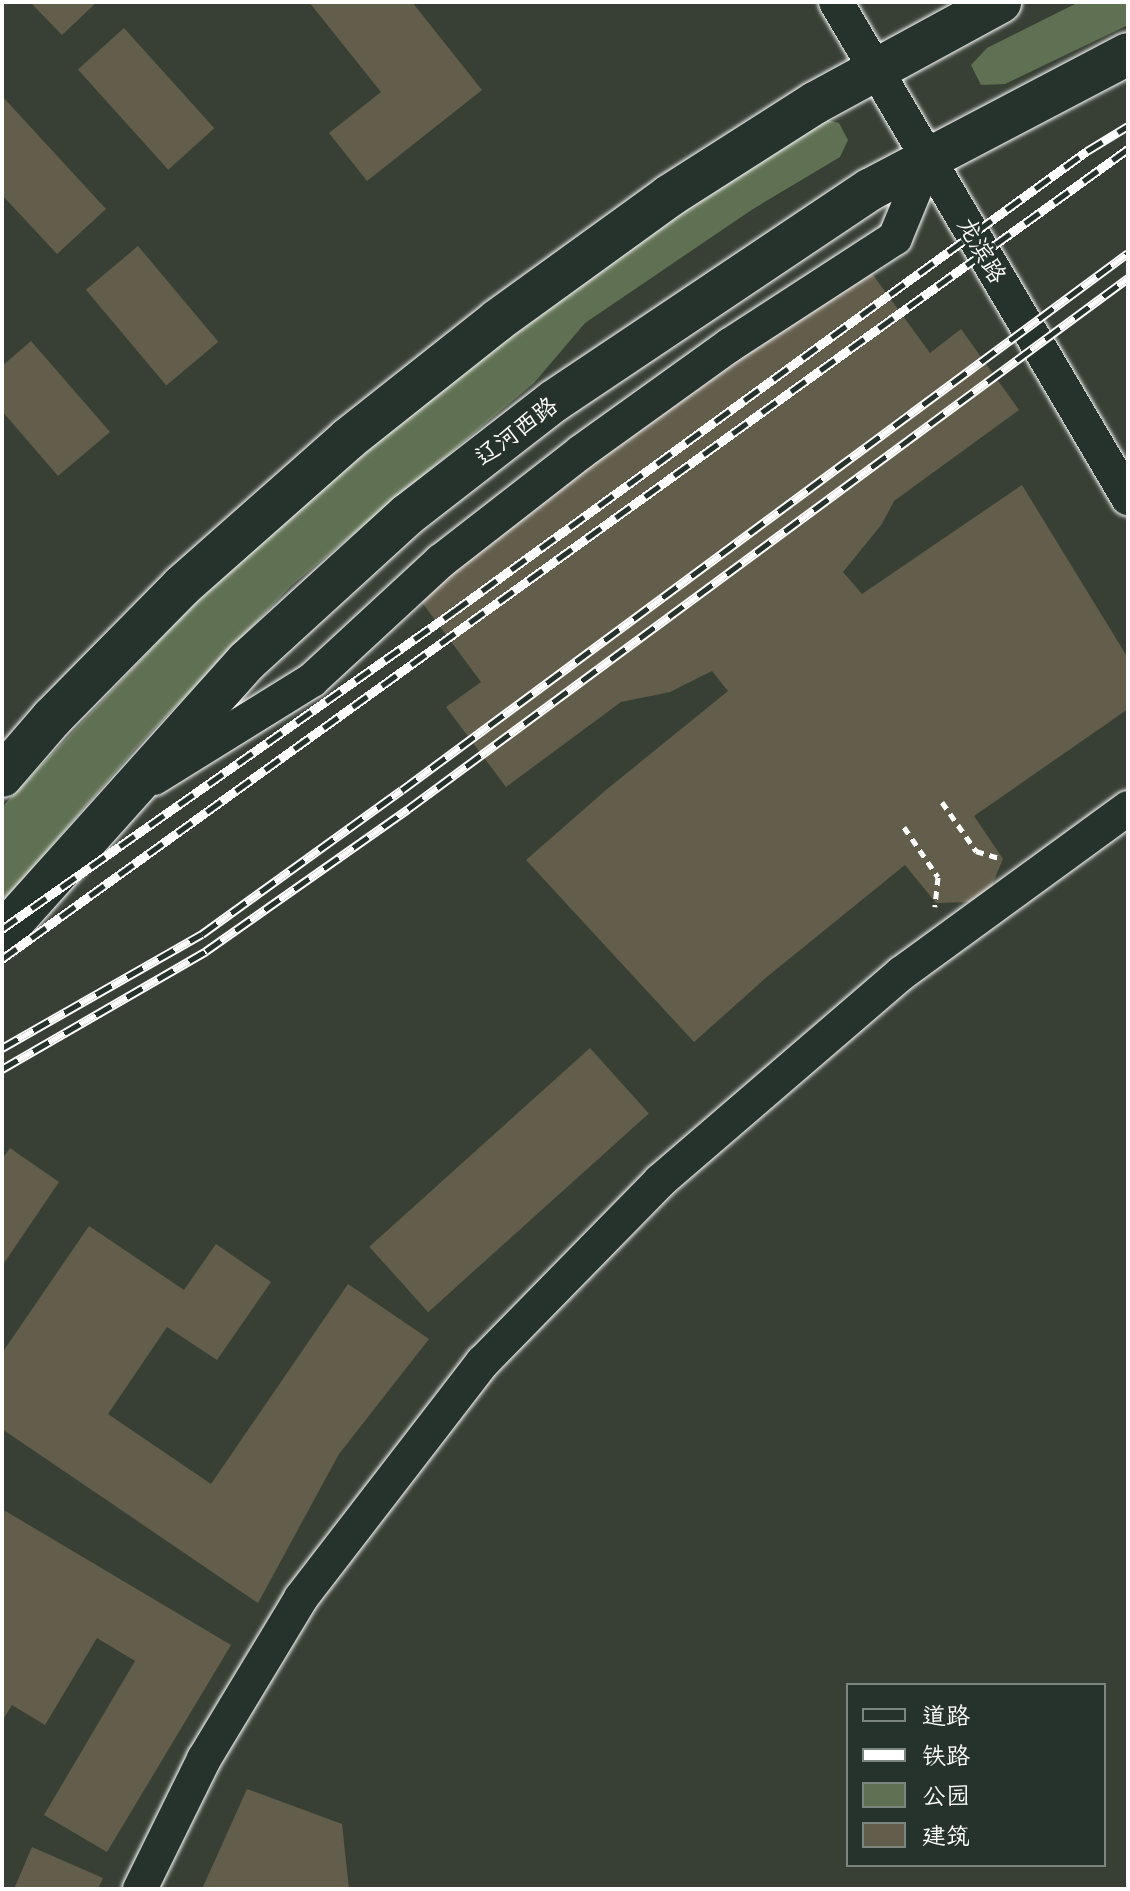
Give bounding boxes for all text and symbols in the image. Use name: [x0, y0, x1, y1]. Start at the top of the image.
street label: 龙滨路: [952, 212, 1012, 288]
street label: 辽河西路: [469, 391, 563, 471]
legend: [846, 1683, 1106, 1867]
text: 道路: [922, 1700, 970, 1730]
text: 铁路: [922, 1740, 970, 1770]
text: 公园: [922, 1780, 970, 1810]
text: 建筑: [922, 1820, 970, 1850]

